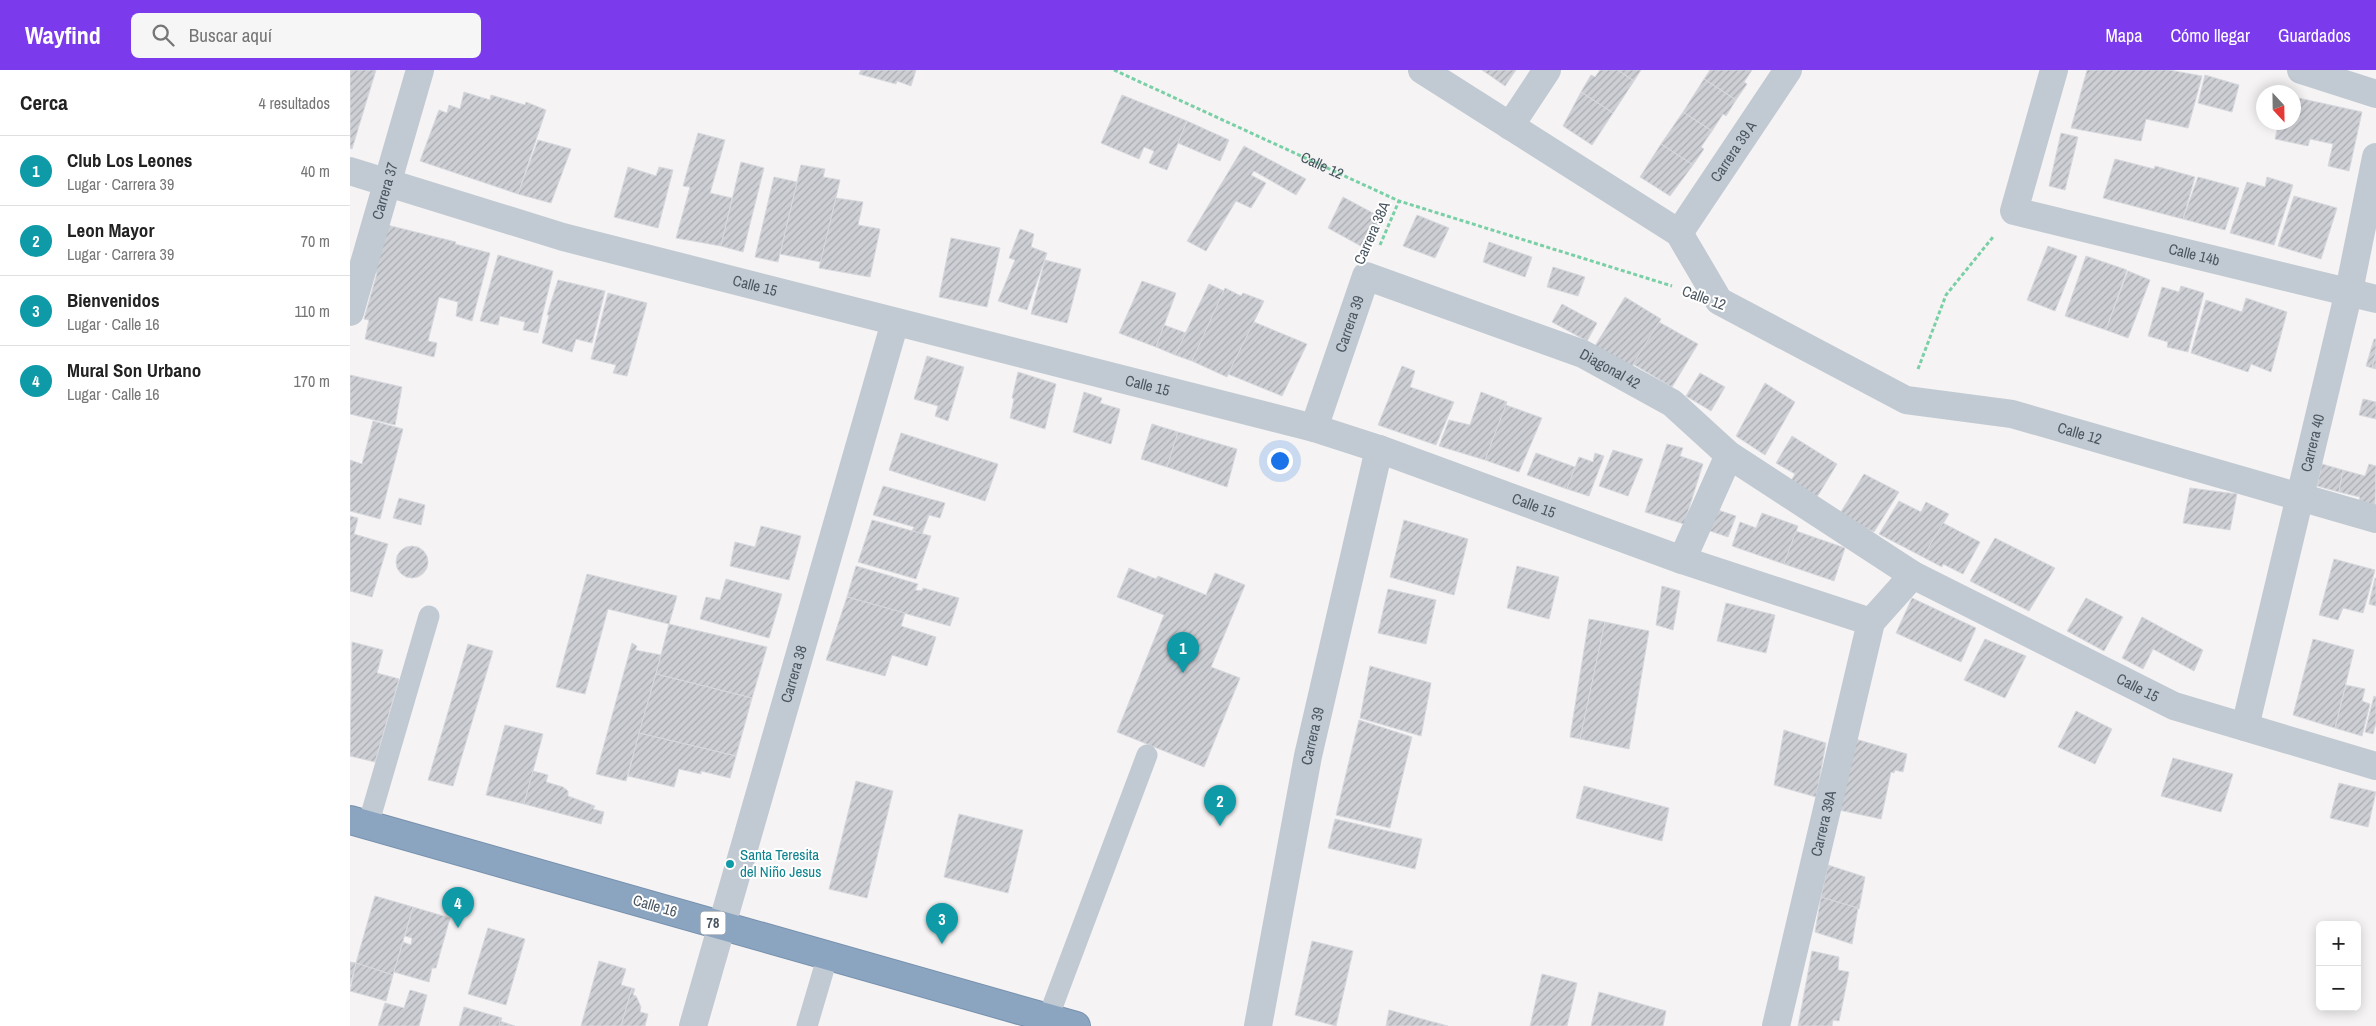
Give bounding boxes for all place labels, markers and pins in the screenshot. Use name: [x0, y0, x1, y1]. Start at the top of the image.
pin: 1: [1167, 632, 1199, 673]
pin: 2: [1204, 785, 1236, 826]
place label: Santa Teresita del Niño Jesus: [740, 844, 821, 882]
marker: Santa Teresita del Niño Jesus: [724, 858, 736, 870]
pin: 4: [442, 887, 474, 928]
pin: 3: [926, 903, 958, 944]

